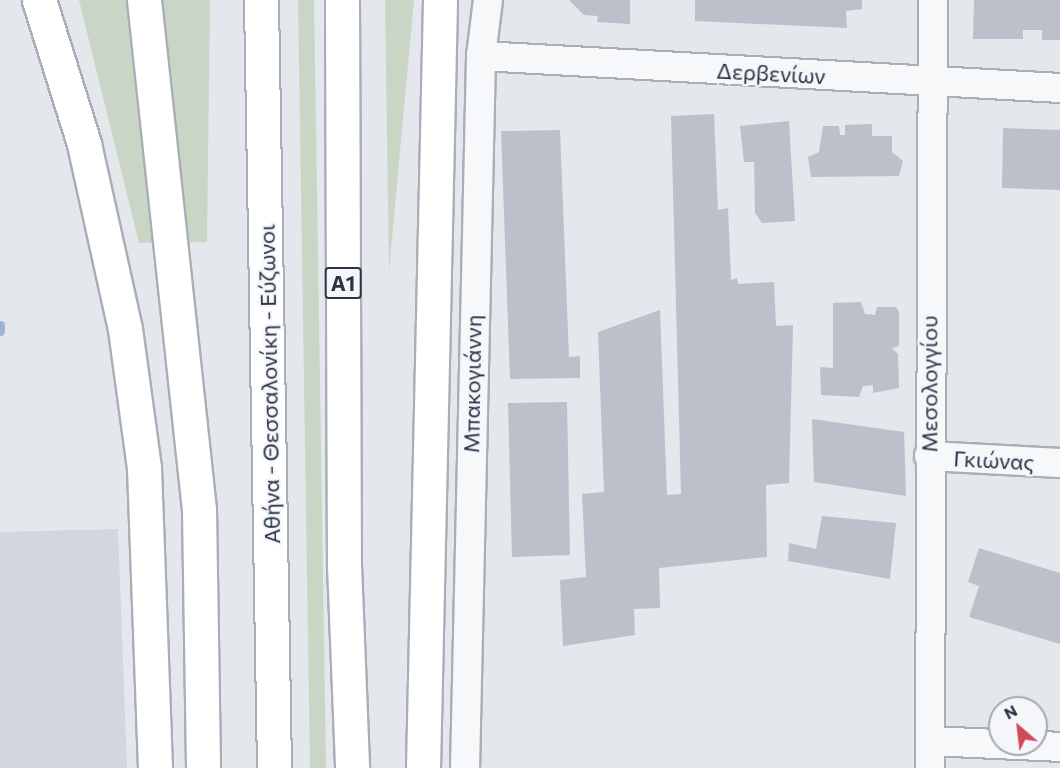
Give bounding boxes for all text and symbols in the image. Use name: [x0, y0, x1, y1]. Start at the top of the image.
street label: Δερβενίων: [716, 57, 826, 89]
street label: Αθήνα - Θεσσαλονίκη - Εύζωνοι: [253, 224, 285, 544]
road number: Α1: [324, 265, 362, 301]
street label: Μπακογιάννη: [458, 315, 486, 453]
street label: Μεσολογγίου: [916, 315, 942, 453]
street label: Γκιώνας: [953, 445, 1035, 475]
north arrow: [988, 696, 1048, 756]
text: N: [1000, 700, 1020, 723]

